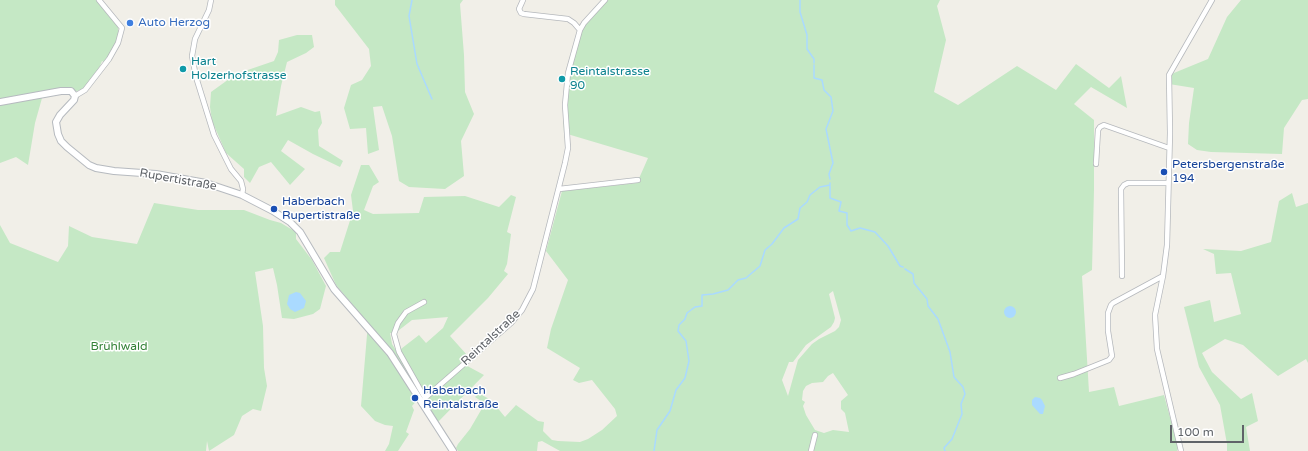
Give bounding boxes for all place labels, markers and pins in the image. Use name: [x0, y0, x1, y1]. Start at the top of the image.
place label: Auto Herzog: [138, 16, 210, 30]
marker: Auto Herzog: [125, 18, 135, 28]
place label: Hart Holzerhofstrasse: [191, 55, 287, 83]
marker: Hart Holzerhofstrasse: [178, 64, 188, 74]
place label: Reintalstrasse 90: [570, 65, 650, 93]
marker: Reintalstrasse 90: [557, 74, 567, 84]
place label: Petersbergenstraße 194: [1172, 158, 1285, 186]
marker: Petersbergenstraße 194: [1159, 167, 1169, 177]
place label: Haberbach Rupertistraße: [282, 195, 360, 223]
marker: Haberbach Rupertistraße: [269, 204, 279, 214]
place label: Haberbach Reintalstraße: [423, 384, 499, 412]
marker: Haberbach Reintalstraße: [410, 393, 420, 403]

